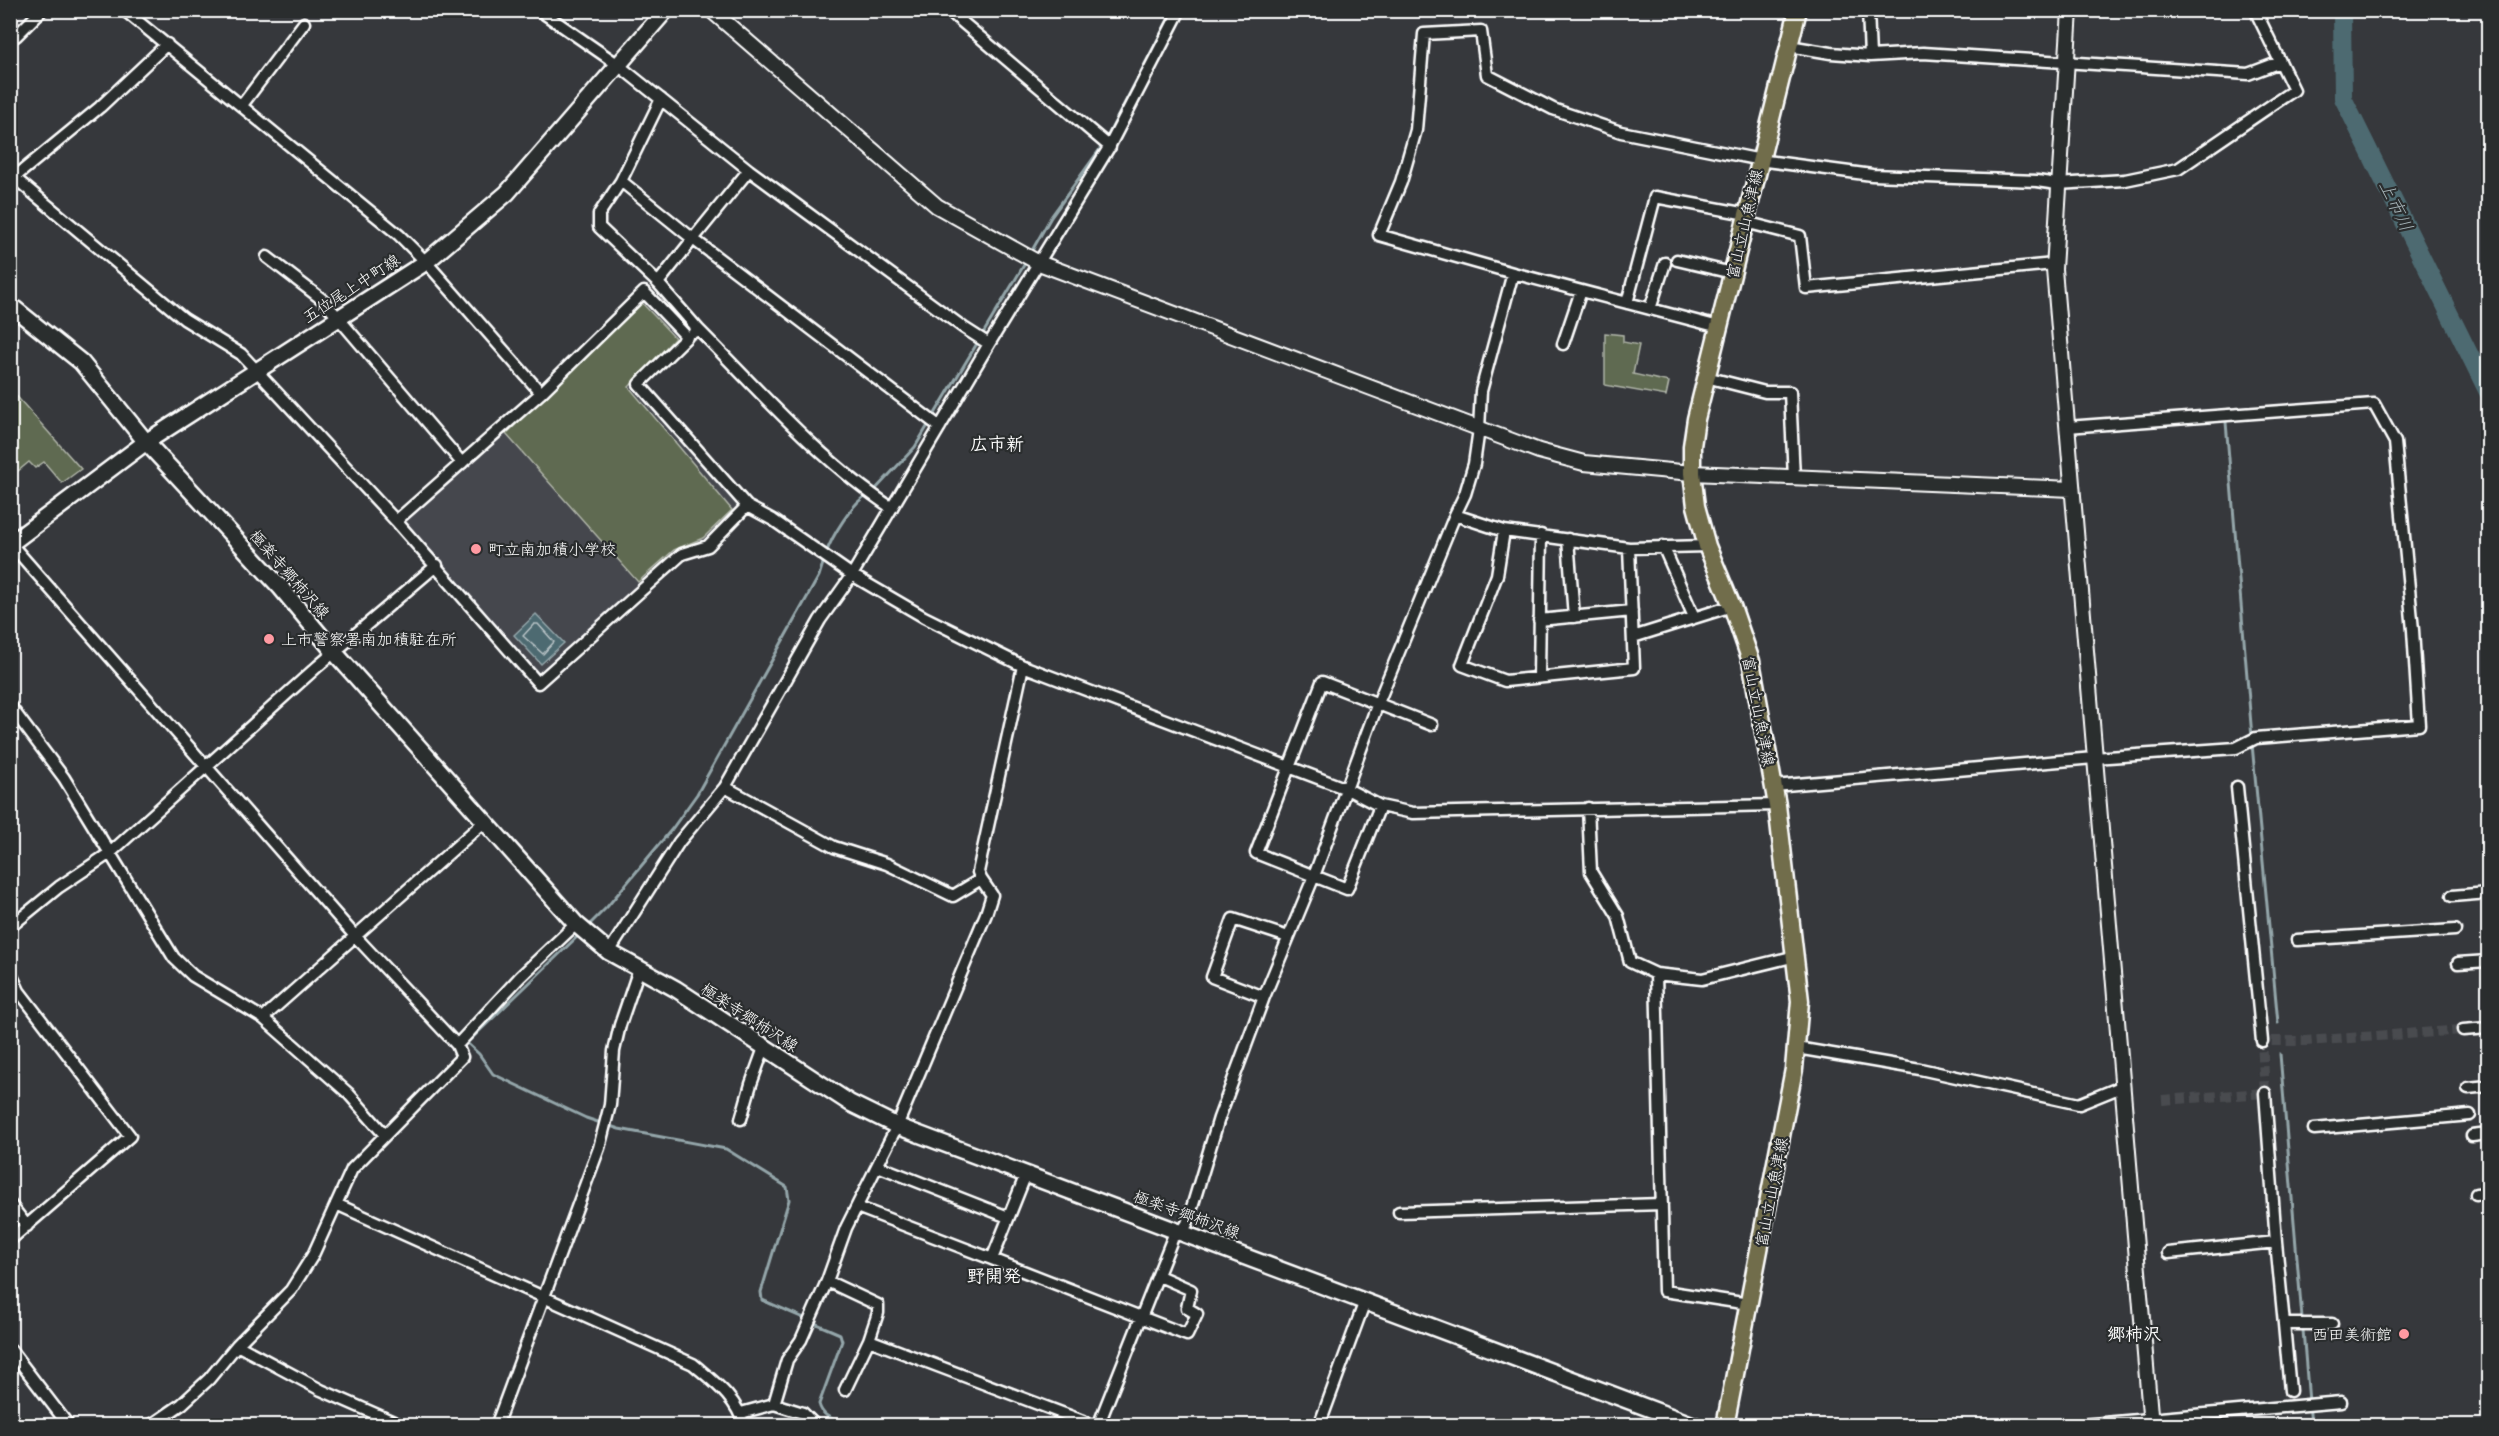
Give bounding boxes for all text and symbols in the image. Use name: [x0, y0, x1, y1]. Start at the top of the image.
street label: 富山立山魚津線: [1721, 167, 1770, 282]
water label: 上市川: [2370, 176, 2420, 237]
street label: 五位尾上中町線: [298, 248, 406, 330]
district label: 広市新: [970, 431, 1024, 460]
street label: 極楽寺郷柿沢線: [243, 525, 335, 625]
place label: 町立南加積小学校: [488, 538, 616, 563]
marker: 町立南加積小学校: [469, 542, 483, 556]
place label: 上市警察署南加積駐在所: [281, 628, 457, 653]
marker: 上市警察署南加積駐在所: [262, 632, 276, 646]
street label: 富山立山魚津線: [1735, 654, 1780, 769]
street label: 極楽寺郷柿沢線: [695, 977, 803, 1059]
street label: 富山立山魚津線: [1750, 1135, 1795, 1250]
street label: 極楽寺郷柿沢線: [1130, 1185, 1243, 1246]
district label: 野開発: [967, 1263, 1021, 1292]
district label: 郷柿沢: [2107, 1321, 2161, 1350]
place label: 西田美術館: [2312, 1323, 2392, 1348]
marker: 西田美術館: [2397, 1327, 2411, 1341]

